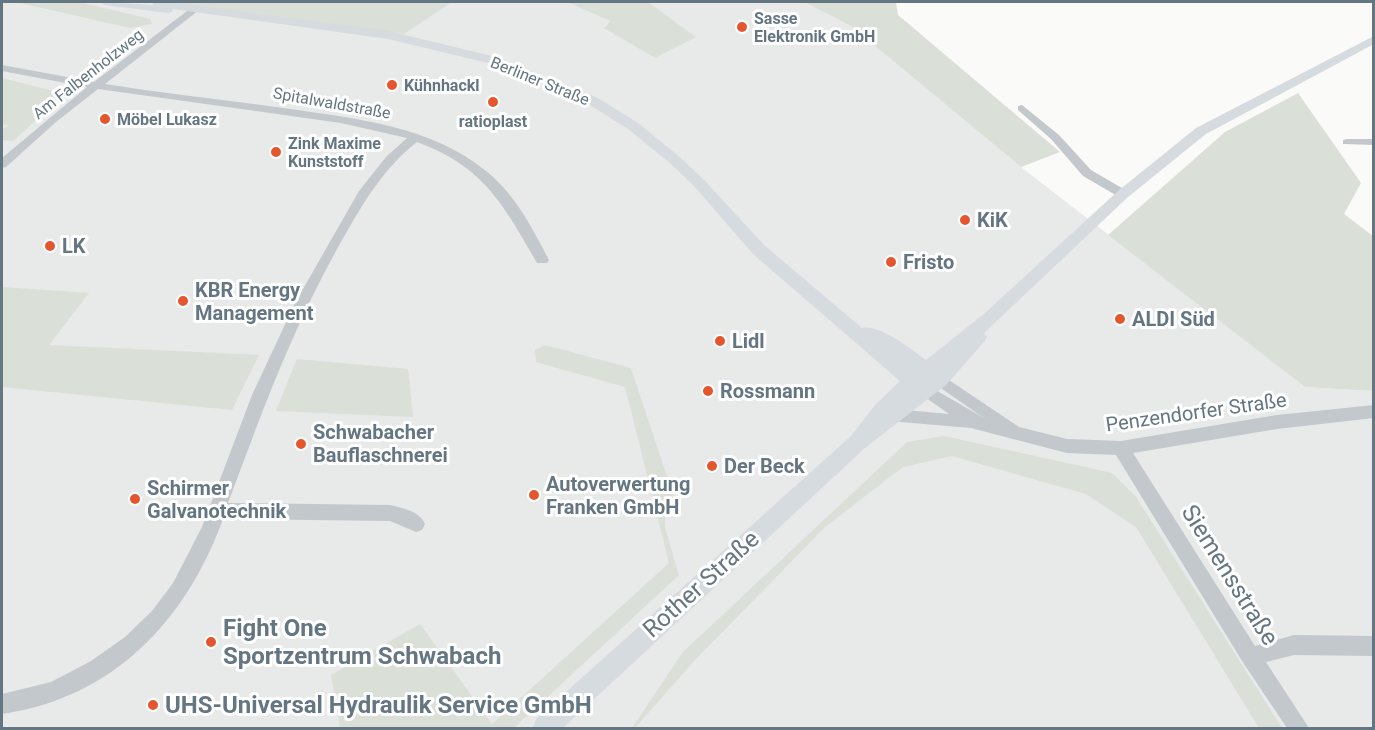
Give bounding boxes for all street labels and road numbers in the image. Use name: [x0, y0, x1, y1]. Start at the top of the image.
street label: Am Falbenholzweg: [29, 25, 147, 123]
street label: Berliner Straße: [488, 53, 592, 109]
street label: Spitalwaldstraße: [272, 83, 392, 123]
street label: Penzendorfer Straße: [1104, 387, 1288, 437]
street label: Siemensstraße: [1176, 500, 1284, 650]
street label: Rother Straße: [637, 525, 765, 643]

